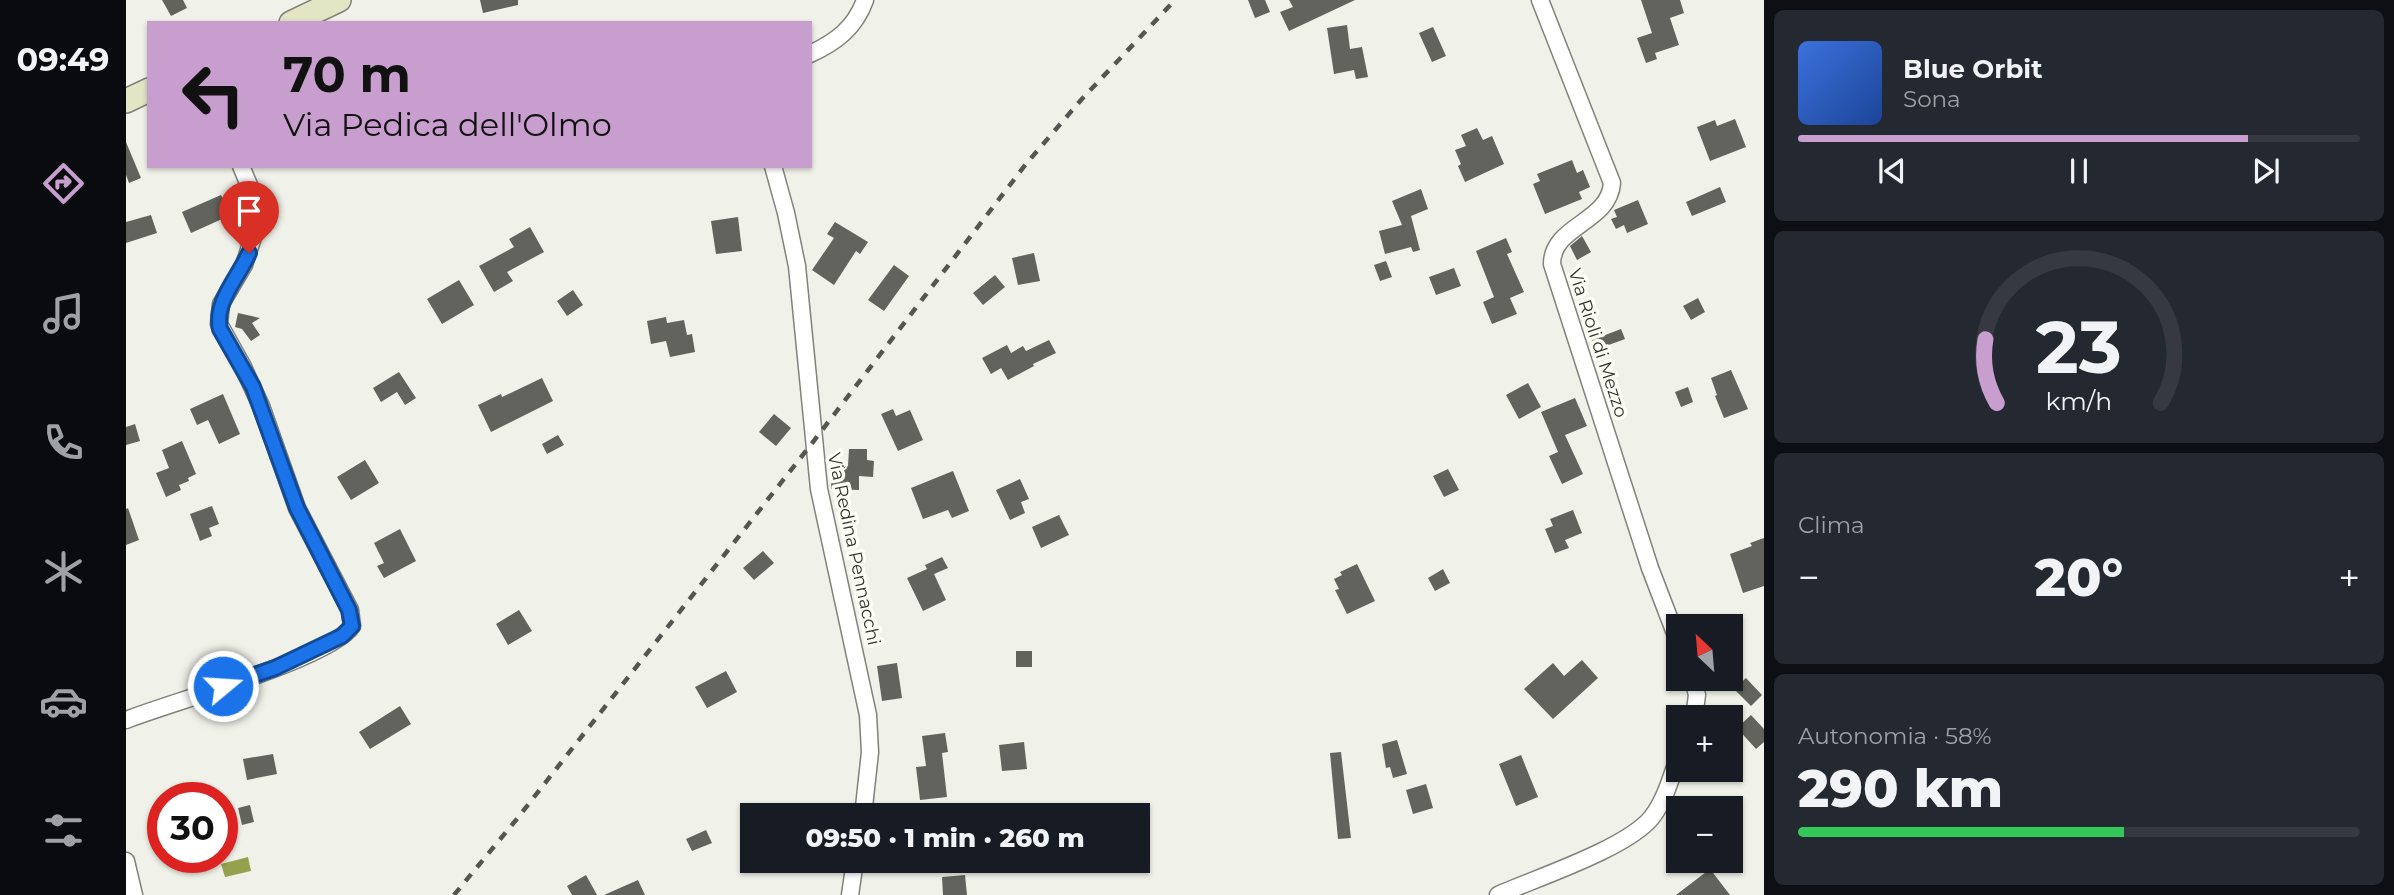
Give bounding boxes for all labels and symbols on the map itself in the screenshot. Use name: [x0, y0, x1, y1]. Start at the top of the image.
pin: [219, 181, 279, 253]
street label: Via Rioli di Mezzo: [1564, 266, 1632, 420]
street label: Via Redina Pennacchi: [823, 451, 885, 647]
north arrow: [1666, 614, 1743, 691]
position arrow: [186, 649, 260, 723]
speed limit sign: 30: [147, 782, 238, 873]

